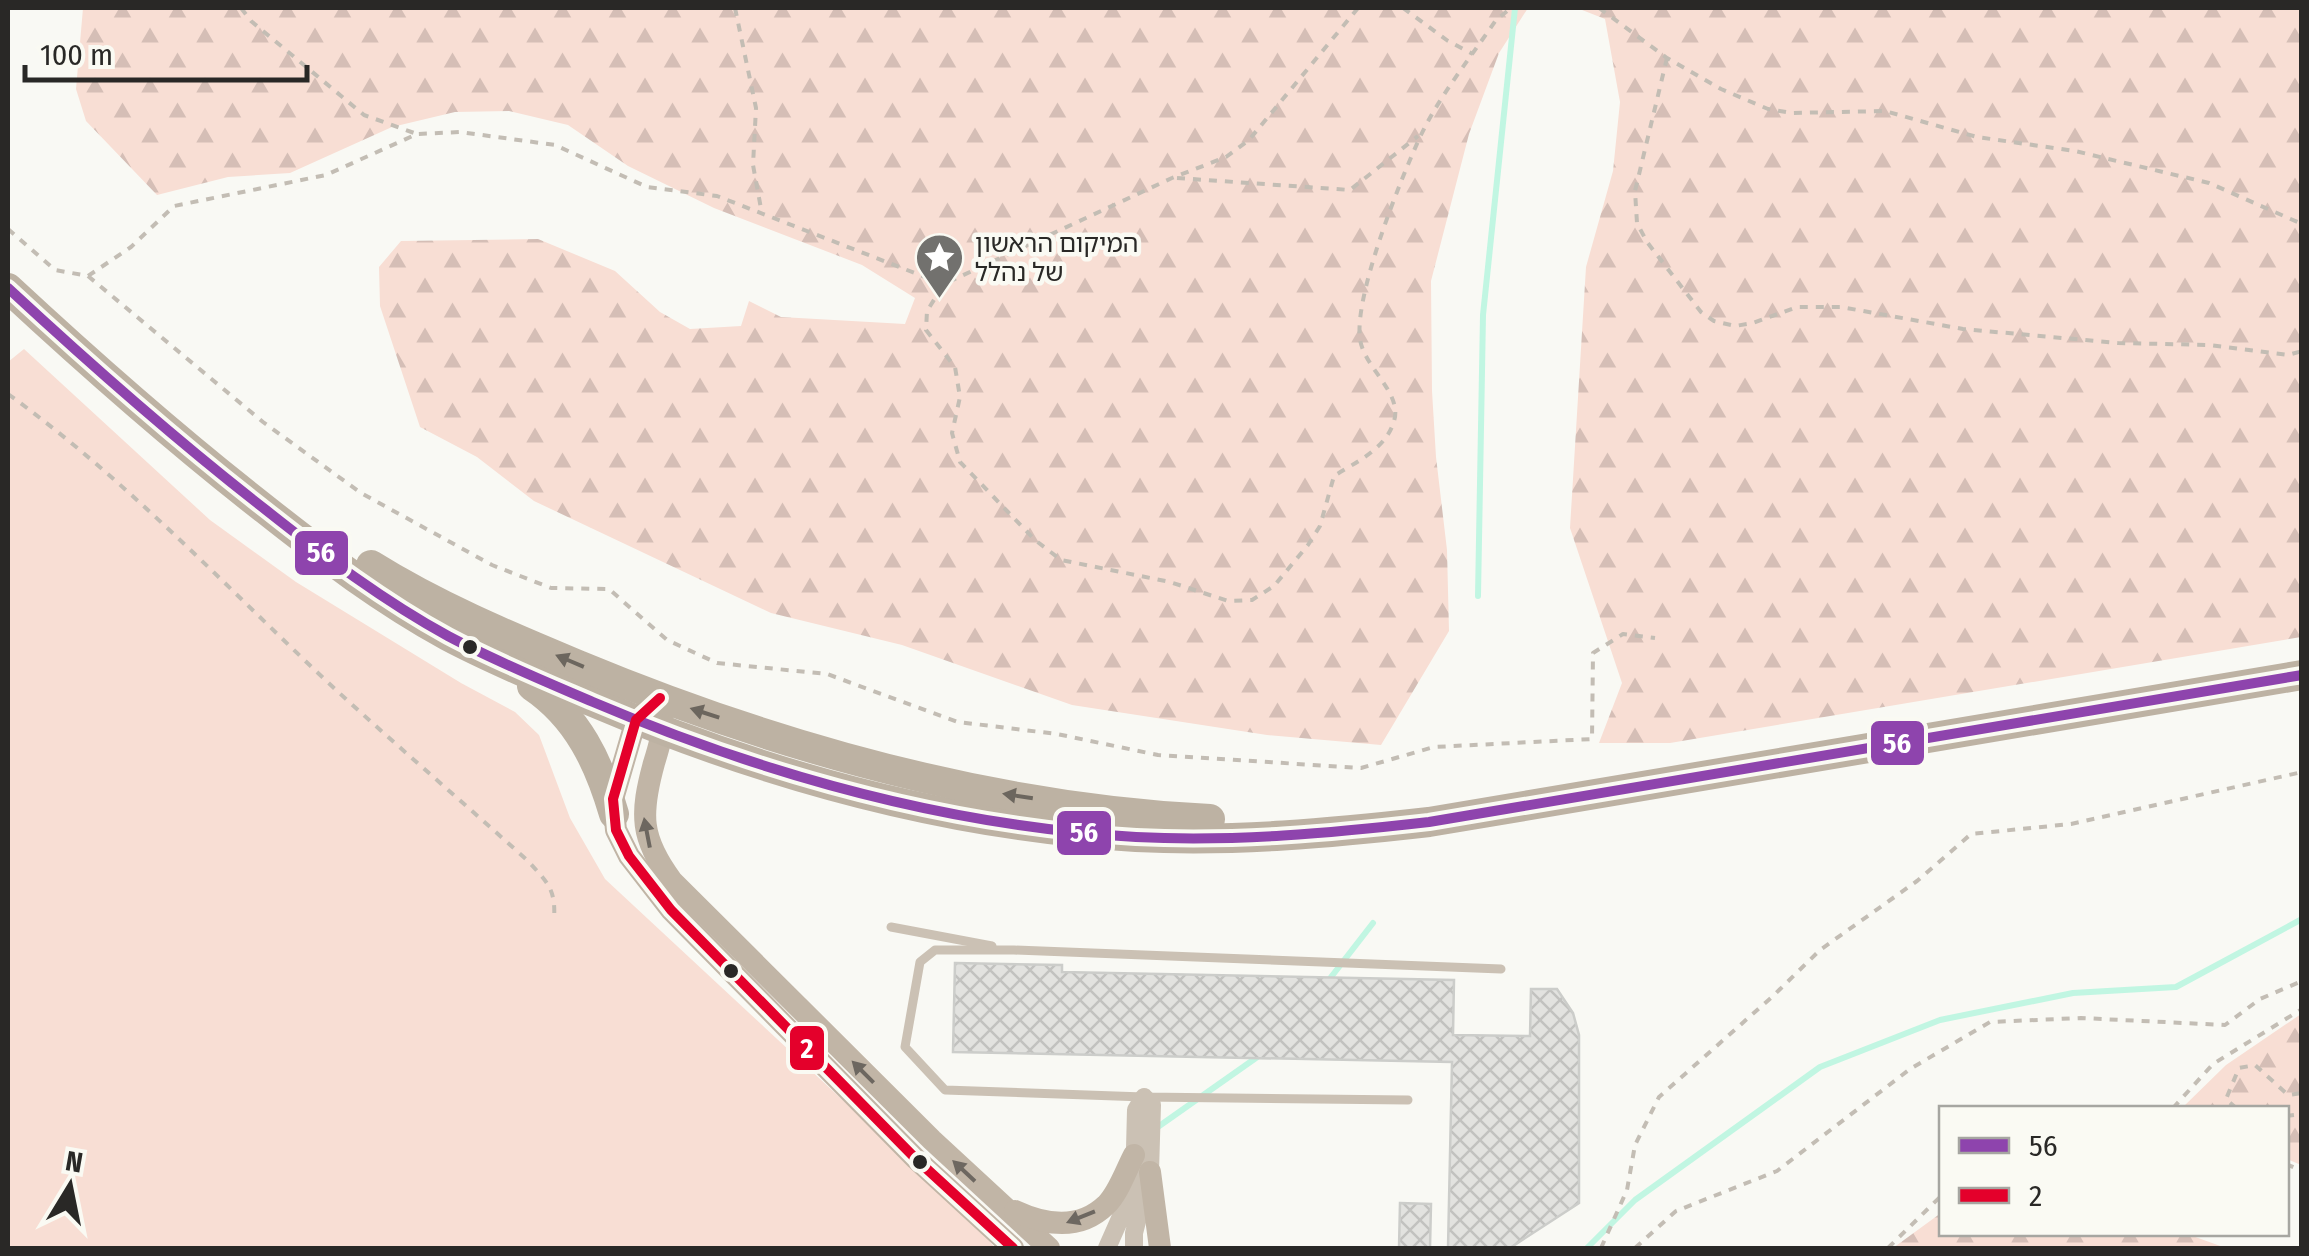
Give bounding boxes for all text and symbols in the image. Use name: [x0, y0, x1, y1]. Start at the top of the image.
scale bar: [25, 20, 308, 82]
text: 100 m: [40, 37, 113, 73]
place label: המיקום הראשון של נהלל: [975, 229, 1139, 288]
place icon: המיקום הראשון של נהלל: [914, 232, 966, 300]
line badge: 56: [293, 529, 350, 577]
text: 56: [307, 536, 335, 569]
unlabelled marker: [460, 637, 480, 657]
one-way arrow: [555, 653, 585, 669]
one-way arrow: [689, 704, 719, 719]
line badge: 56: [1869, 719, 1926, 767]
text: 56: [1883, 727, 1911, 760]
one-way arrow: [1002, 788, 1034, 804]
line badge: 56: [1055, 809, 1113, 857]
text: 56: [1070, 816, 1098, 849]
one-way arrow: [639, 817, 655, 848]
unlabelled marker: [721, 961, 741, 981]
line badge: 2: [788, 1024, 826, 1072]
text: 2: [800, 1032, 814, 1065]
one-way arrow: [851, 1060, 875, 1084]
legend: [1939, 1106, 2289, 1236]
text: 56: [2029, 1128, 2058, 1164]
north arrow: [20, 1136, 120, 1236]
text: N: [63, 1144, 85, 1180]
unlabelled marker: [910, 1152, 930, 1172]
one-way arrow: [953, 1160, 977, 1183]
text: 2: [2029, 1178, 2042, 1214]
one-way arrow: [1066, 1210, 1096, 1225]

